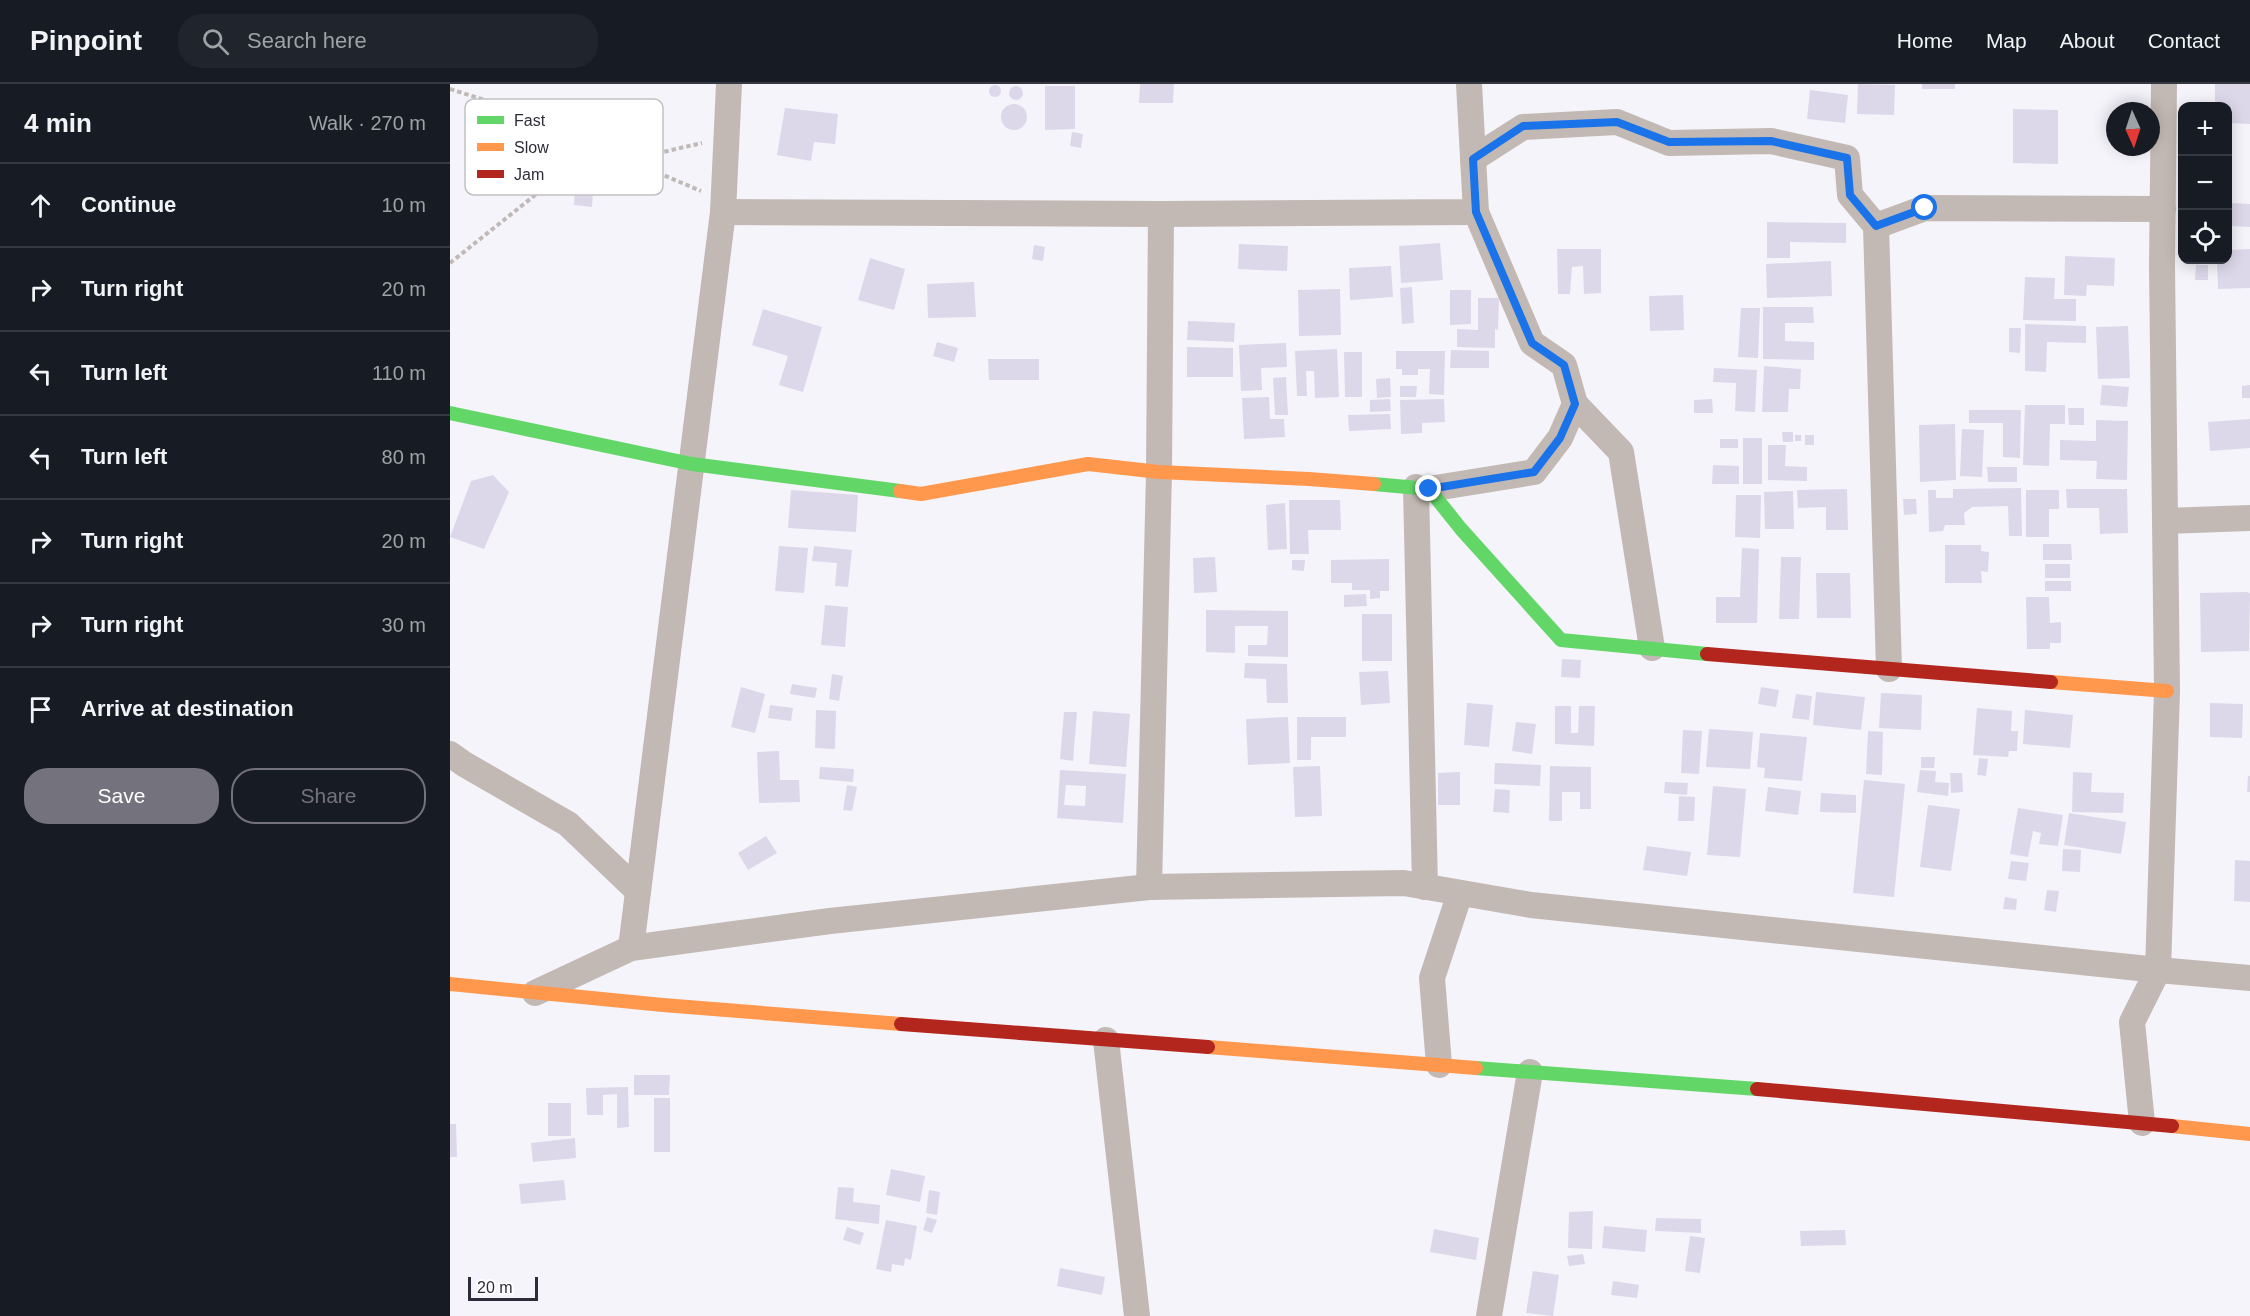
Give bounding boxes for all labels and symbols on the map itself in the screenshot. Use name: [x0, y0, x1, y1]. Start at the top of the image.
legend: [465, 99, 663, 195]
north arrow: [2106, 102, 2160, 156]
text: Fast: [514, 112, 546, 129]
text: Slow: [514, 139, 549, 156]
text: Jam: [514, 166, 544, 183]
route start: [1911, 194, 1937, 220]
route end: [1415, 475, 1441, 501]
scale bar: [468, 1274, 538, 1302]

